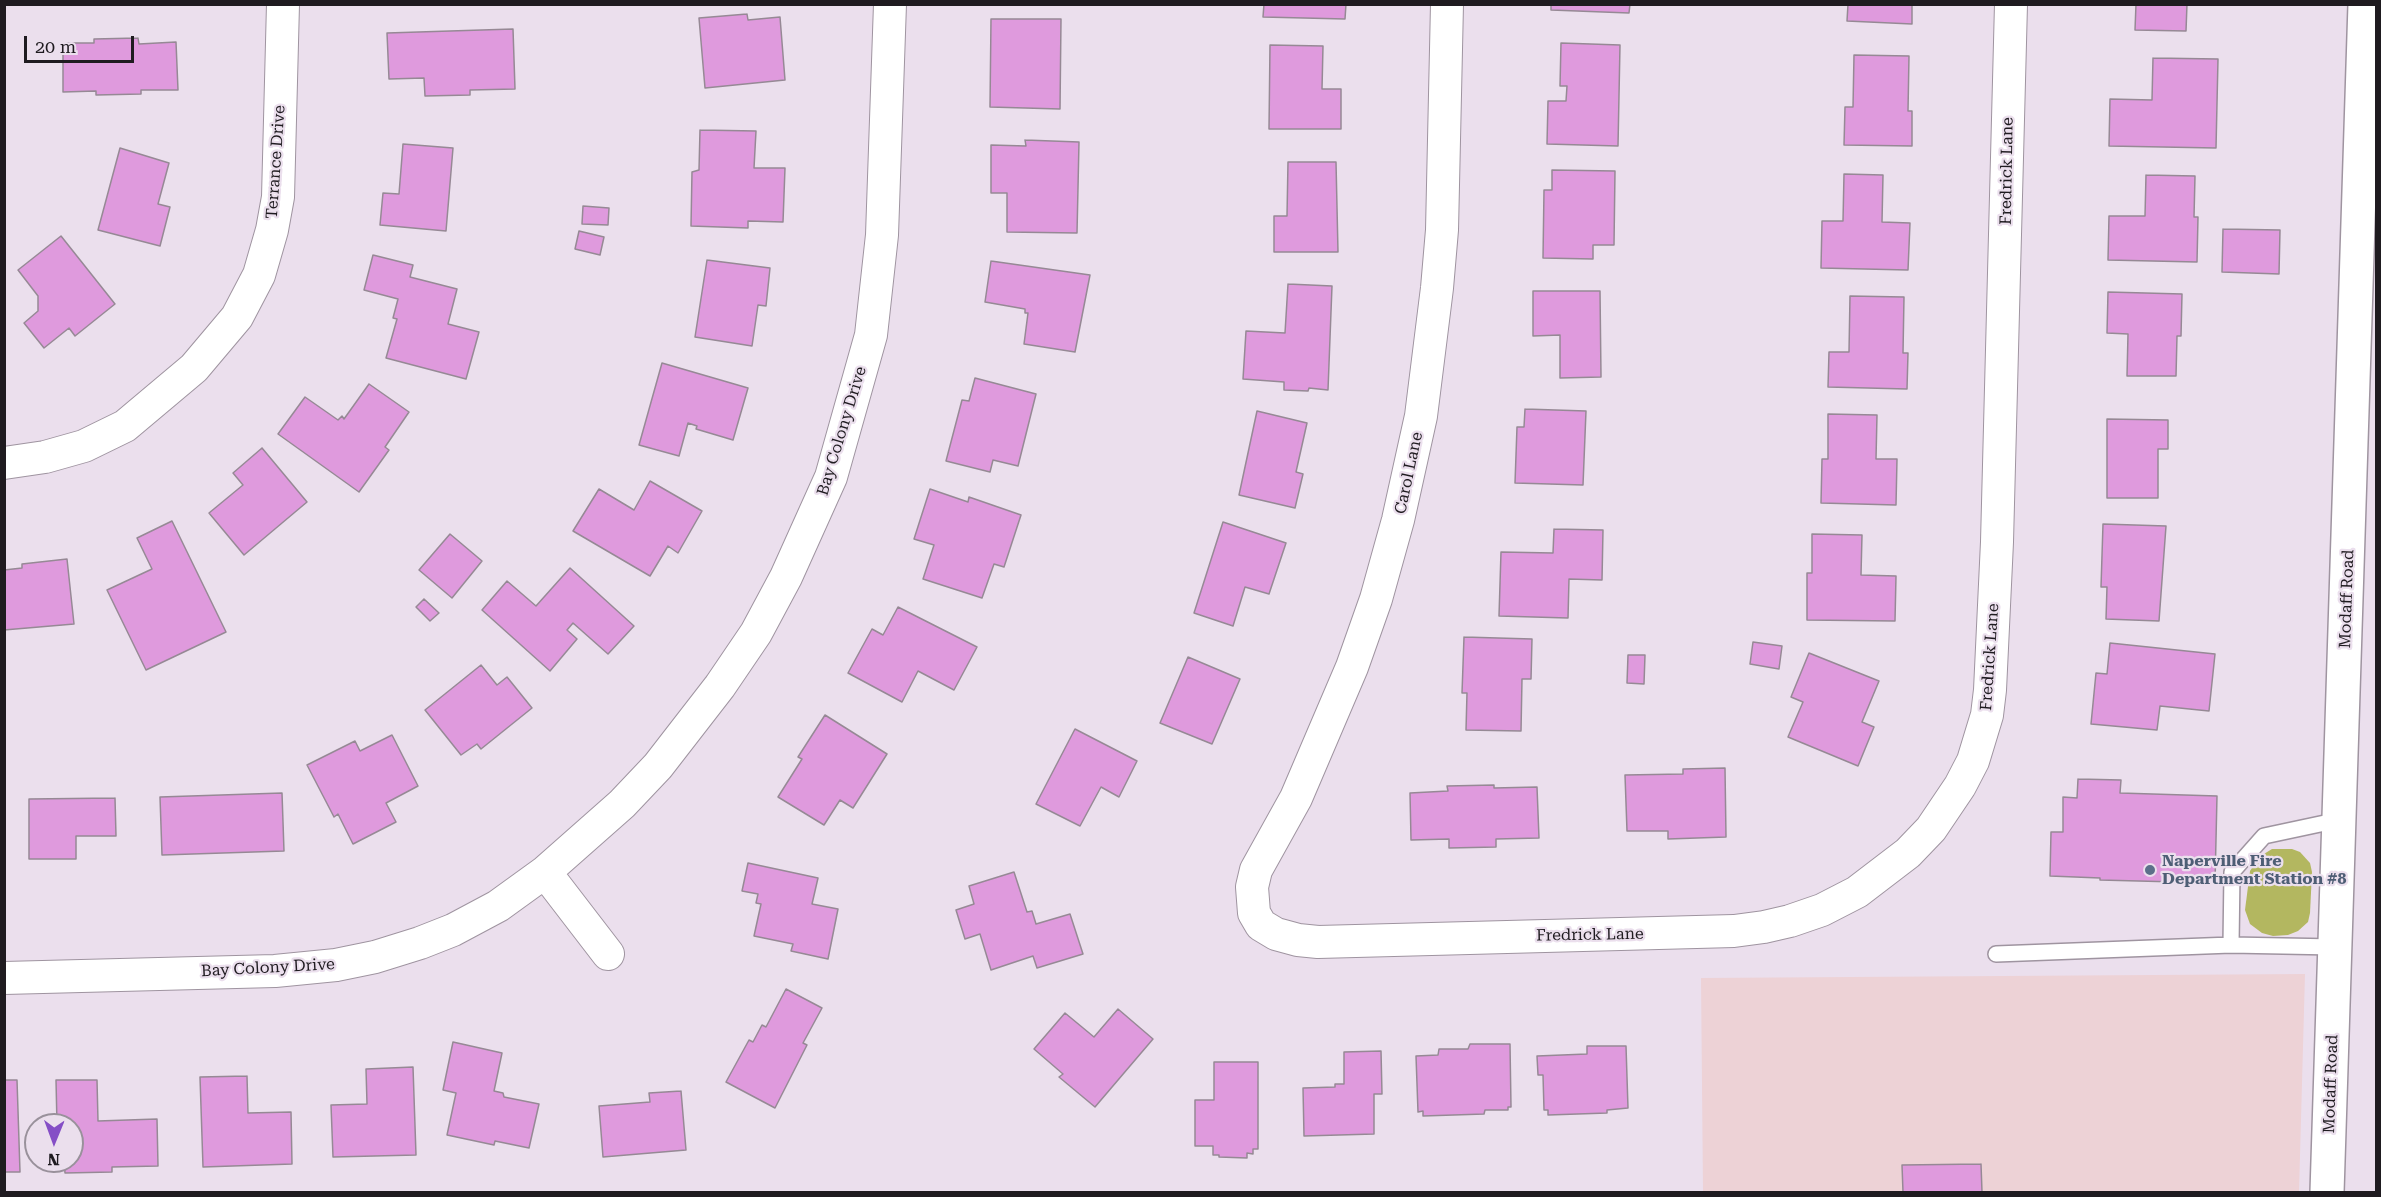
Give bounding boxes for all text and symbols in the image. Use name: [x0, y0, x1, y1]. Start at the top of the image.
scale bar: [27, 24, 136, 62]
text: 20 m: [35, 36, 76, 57]
street label: Terrance Drive: [262, 104, 290, 220]
street label: Fredrick Lane: [1996, 117, 2018, 225]
street label: Bay Colony Drive: [813, 364, 871, 498]
street label: Carol Lane: [1391, 430, 1427, 516]
street label: Modaff Road: [2336, 549, 2358, 649]
street label: Fredrick Lane: [1977, 603, 2003, 711]
place label: Naperville Fire Department Station #8: [2162, 851, 2346, 889]
marker: Naperville Fire Department Station #8: [2143, 863, 2157, 877]
street label: Fredrick Lane: [1536, 924, 1644, 946]
street label: Bay Colony Drive: [201, 955, 335, 981]
street label: Modaff Road: [2320, 1034, 2342, 1134]
north arrow: [24, 1113, 84, 1173]
text: N: [47, 1150, 60, 1169]

